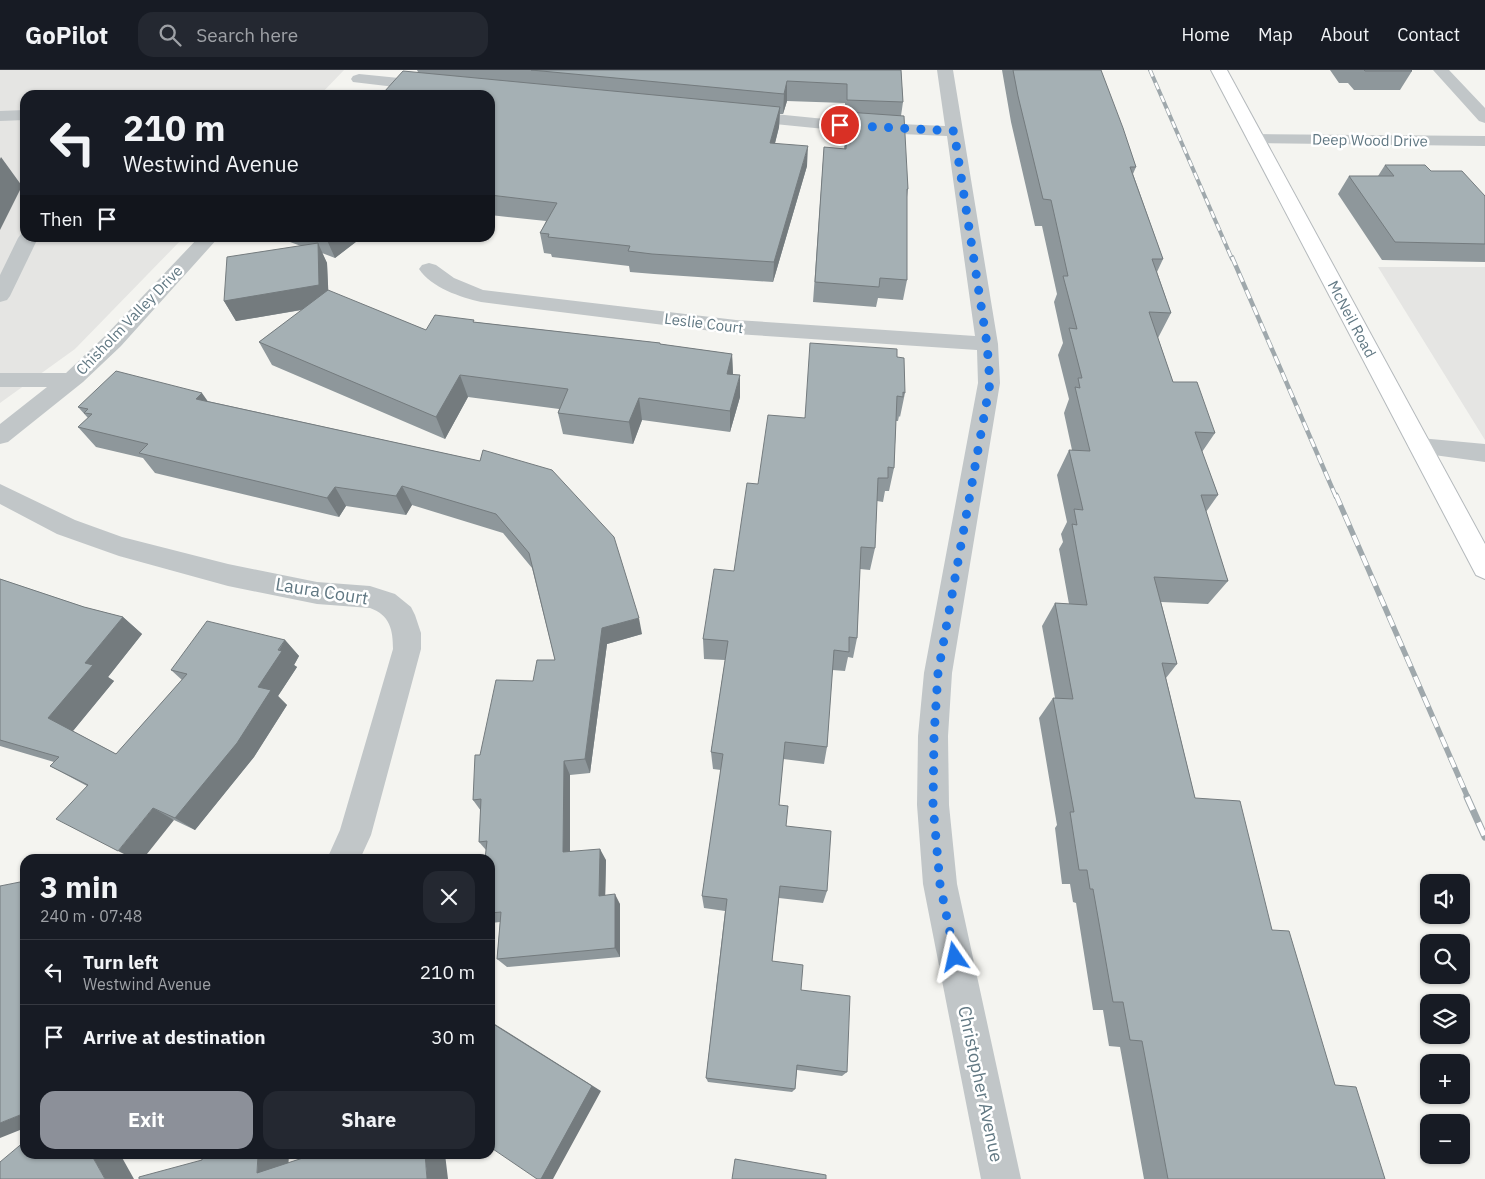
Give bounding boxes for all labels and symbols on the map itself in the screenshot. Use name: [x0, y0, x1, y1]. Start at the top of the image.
pin: [819, 104, 861, 146]
street label: Deep Wood Drive: [1312, 129, 1428, 151]
street label: Chisholm Valley Drive: [72, 261, 186, 379]
street label: McNeil Road: [1324, 277, 1380, 361]
street label: Leslie Court: [663, 309, 745, 337]
street label: Laura Court: [274, 572, 370, 610]
position arrow: [928, 930, 980, 982]
street label: Christopher Avenue: [953, 1004, 1009, 1164]

